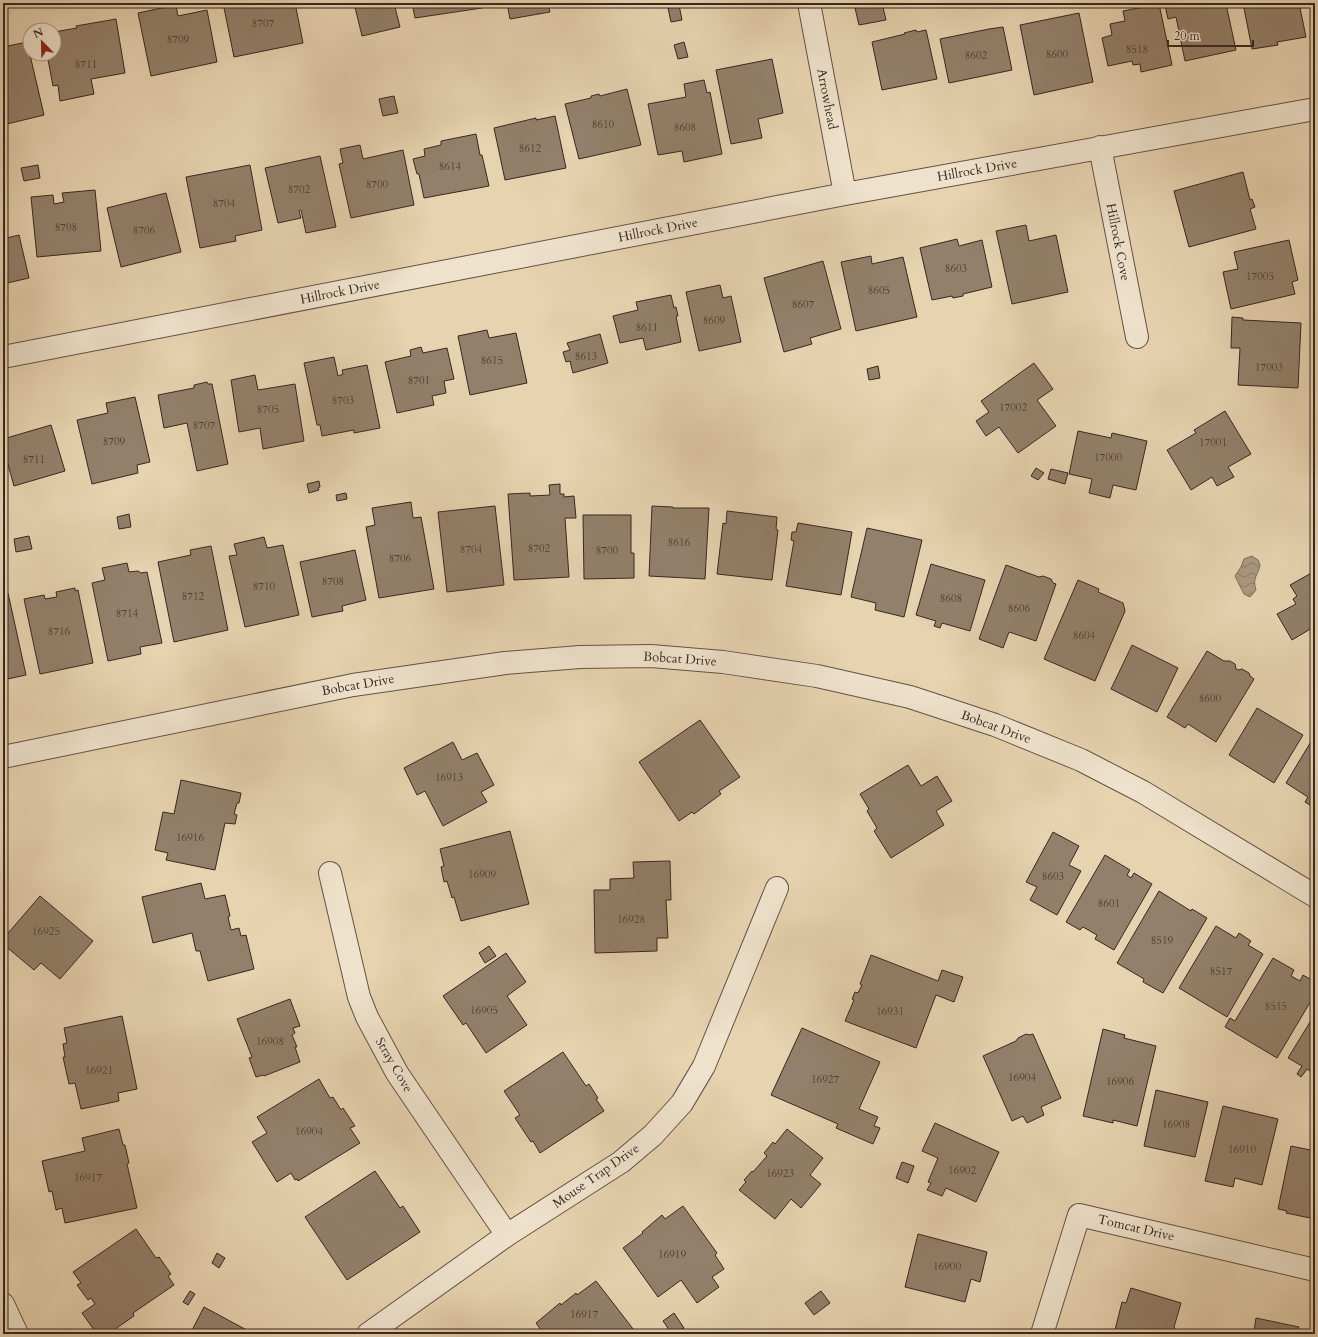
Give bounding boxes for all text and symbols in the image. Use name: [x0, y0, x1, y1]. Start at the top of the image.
house number: 8707: [252, 16, 275, 31]
north arrow: [22, 22, 62, 62]
scale bar: [1168, 22, 1253, 48]
text: N: [31, 24, 46, 42]
text: 20 m: [1174, 28, 1201, 44]
house number: 8709: [167, 32, 190, 47]
house number: 8518: [1126, 42, 1148, 57]
house number: 8600: [1046, 47, 1069, 62]
house number: 8602: [965, 48, 988, 63]
house number: 8711: [75, 57, 97, 72]
street label: Arrowhead: [812, 67, 842, 131]
house number: 8610: [592, 117, 615, 132]
house number: 8608: [674, 120, 696, 135]
house number: 8612: [519, 141, 542, 156]
street label: Hillrock Drive: [936, 154, 1018, 186]
house number: 8614: [439, 159, 462, 174]
house number: 8700: [366, 177, 389, 192]
house number: 8702: [288, 182, 311, 197]
house number: 8704: [213, 196, 236, 211]
street label: Hillrock Cove: [1102, 202, 1134, 282]
street label: Hillrock Drive: [617, 213, 699, 247]
house number: 8708: [55, 220, 77, 235]
house number: 8706: [133, 223, 156, 238]
house number: 8603: [945, 261, 968, 276]
house number: 17005: [1246, 269, 1274, 284]
street label: Hillrock Drive: [299, 275, 381, 309]
house number: 8605: [868, 283, 890, 298]
house number: 8607: [792, 297, 815, 312]
house number: 8609: [703, 313, 726, 328]
house number: 8611: [636, 320, 658, 335]
house number: 8613: [575, 349, 598, 364]
house number: 8615: [481, 353, 503, 368]
house number: 17003: [1255, 360, 1283, 375]
house number: 8701: [408, 373, 430, 388]
house number: 8703: [332, 393, 355, 408]
house number: 17002: [999, 400, 1027, 415]
house number: 8705: [257, 402, 279, 417]
house number: 8707: [193, 418, 216, 433]
house number: 8709: [103, 434, 126, 449]
house number: 17001: [1199, 435, 1227, 450]
house number: 17000: [1094, 450, 1122, 465]
house number: 8711: [23, 452, 45, 467]
house number: 8616: [668, 535, 691, 550]
house number: 8702: [528, 541, 551, 556]
house number: 8704: [460, 542, 483, 557]
house number: 8700: [596, 543, 619, 558]
house number: 8706: [389, 551, 412, 566]
house number: 8708: [322, 574, 344, 589]
house number: 8710: [253, 579, 276, 594]
house number: 8712: [182, 589, 205, 604]
house number: 8608: [940, 591, 962, 606]
house number: 8606: [1008, 601, 1031, 616]
house number: 8714: [116, 606, 139, 621]
house number: 8716: [48, 624, 71, 639]
house number: 8604: [1073, 628, 1096, 643]
street label: Bobcat Drive: [643, 647, 717, 671]
street label: Bobcat Drive: [320, 670, 396, 700]
house number: 8600: [1199, 691, 1222, 706]
street label: Bobcat Drive: [958, 706, 1034, 748]
house number: 16913: [435, 770, 463, 785]
house number: 16916: [176, 830, 204, 845]
house number: 16909: [468, 867, 496, 882]
house number: 8603: [1042, 869, 1065, 884]
house number: 8601: [1098, 896, 1120, 911]
house number: 16928: [617, 912, 645, 927]
house number: 16925: [32, 924, 60, 939]
house number: 8519: [1151, 933, 1174, 948]
house number: 8517: [1210, 964, 1233, 979]
house number: 8515: [1265, 999, 1287, 1014]
house number: 16905: [470, 1003, 498, 1018]
house number: 16931: [876, 1004, 904, 1019]
house number: 16908: [256, 1034, 284, 1049]
street label: Stray Cove: [371, 1034, 417, 1096]
house number: 16921: [85, 1063, 113, 1078]
house number: 16904: [1008, 1070, 1036, 1085]
house number: 16927: [811, 1072, 839, 1087]
house number: 16906: [1106, 1074, 1134, 1089]
house number: 16908: [1162, 1117, 1190, 1132]
house number: 16904: [295, 1124, 323, 1139]
street label: Mouse Trap Drive: [549, 1139, 643, 1213]
house number: 16910: [1228, 1142, 1256, 1157]
house number: 16902: [948, 1163, 976, 1178]
house number: 16923: [766, 1166, 794, 1181]
house number: 16917: [74, 1170, 102, 1185]
street label: Tomcat Drive: [1096, 1210, 1176, 1246]
house number: 16919: [658, 1247, 686, 1262]
house number: 16900: [933, 1259, 961, 1274]
house number: 16917: [570, 1307, 598, 1322]

